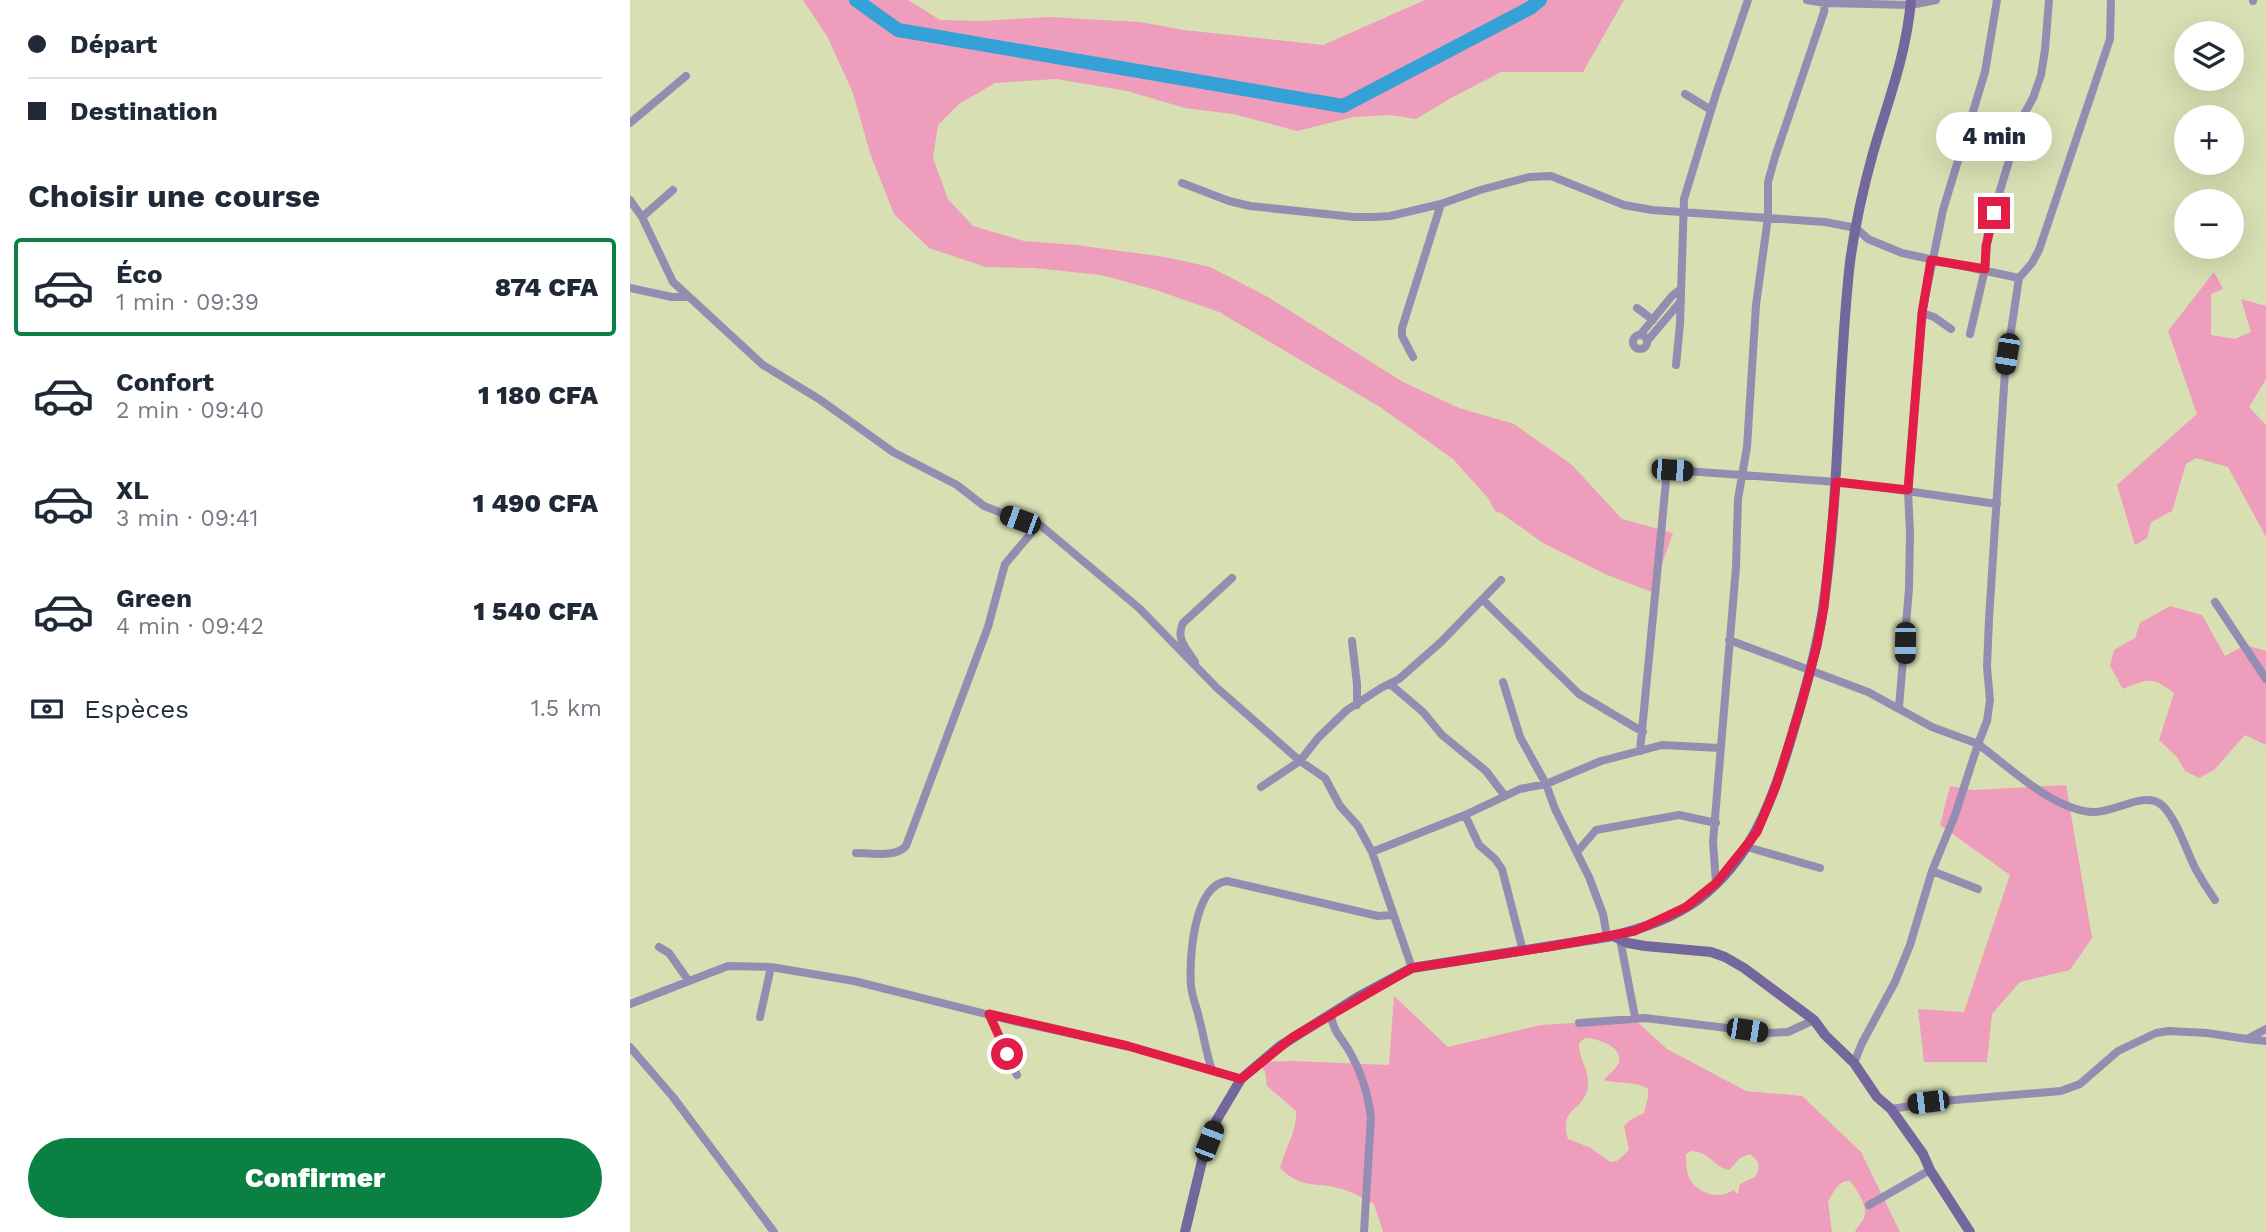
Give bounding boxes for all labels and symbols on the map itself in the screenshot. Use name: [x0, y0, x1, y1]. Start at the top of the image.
callout: 4 min: [1936, 111, 2052, 160]
route end: [1978, 197, 2010, 229]
car: [1994, 332, 2021, 376]
car: [1651, 458, 1694, 482]
car: [997, 503, 1044, 537]
car: [1895, 622, 1916, 664]
car: [1725, 1016, 1770, 1044]
route start: [991, 1038, 1023, 1070]
car: [1906, 1089, 1951, 1115]
car: [1192, 1118, 1227, 1164]

